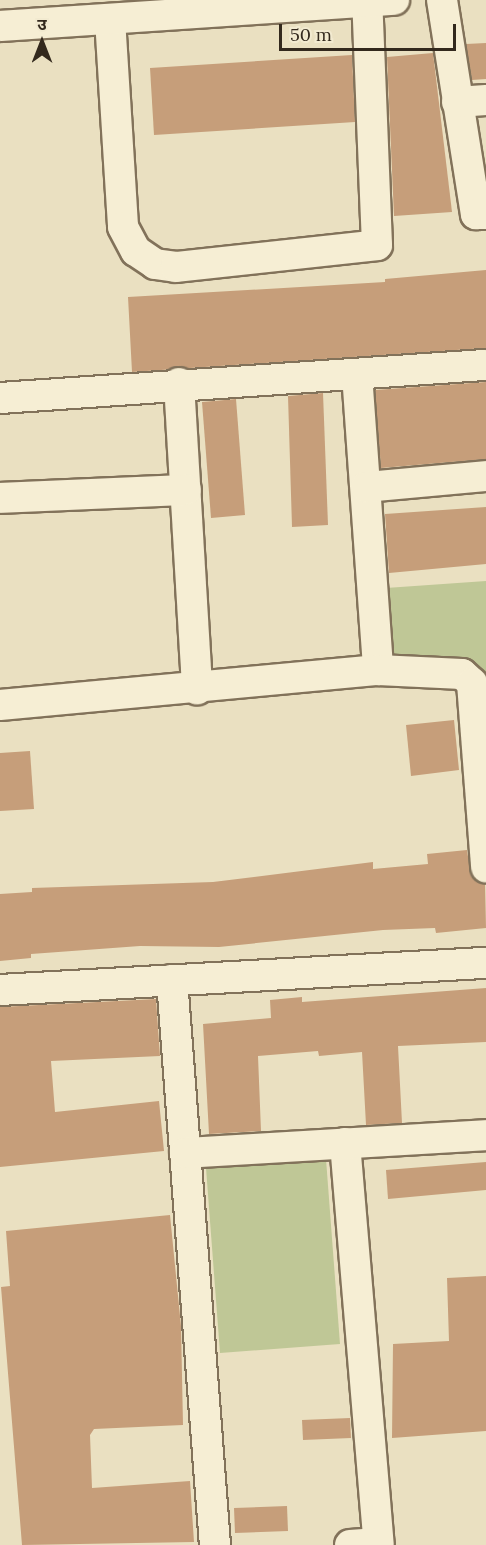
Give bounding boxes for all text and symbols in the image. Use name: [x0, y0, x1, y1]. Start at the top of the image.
north arrow: [12, 12, 72, 72]
scale bar: [282, 12, 459, 50]
text: उ: [37, 14, 47, 34]
text: 50 m: [290, 23, 332, 46]

